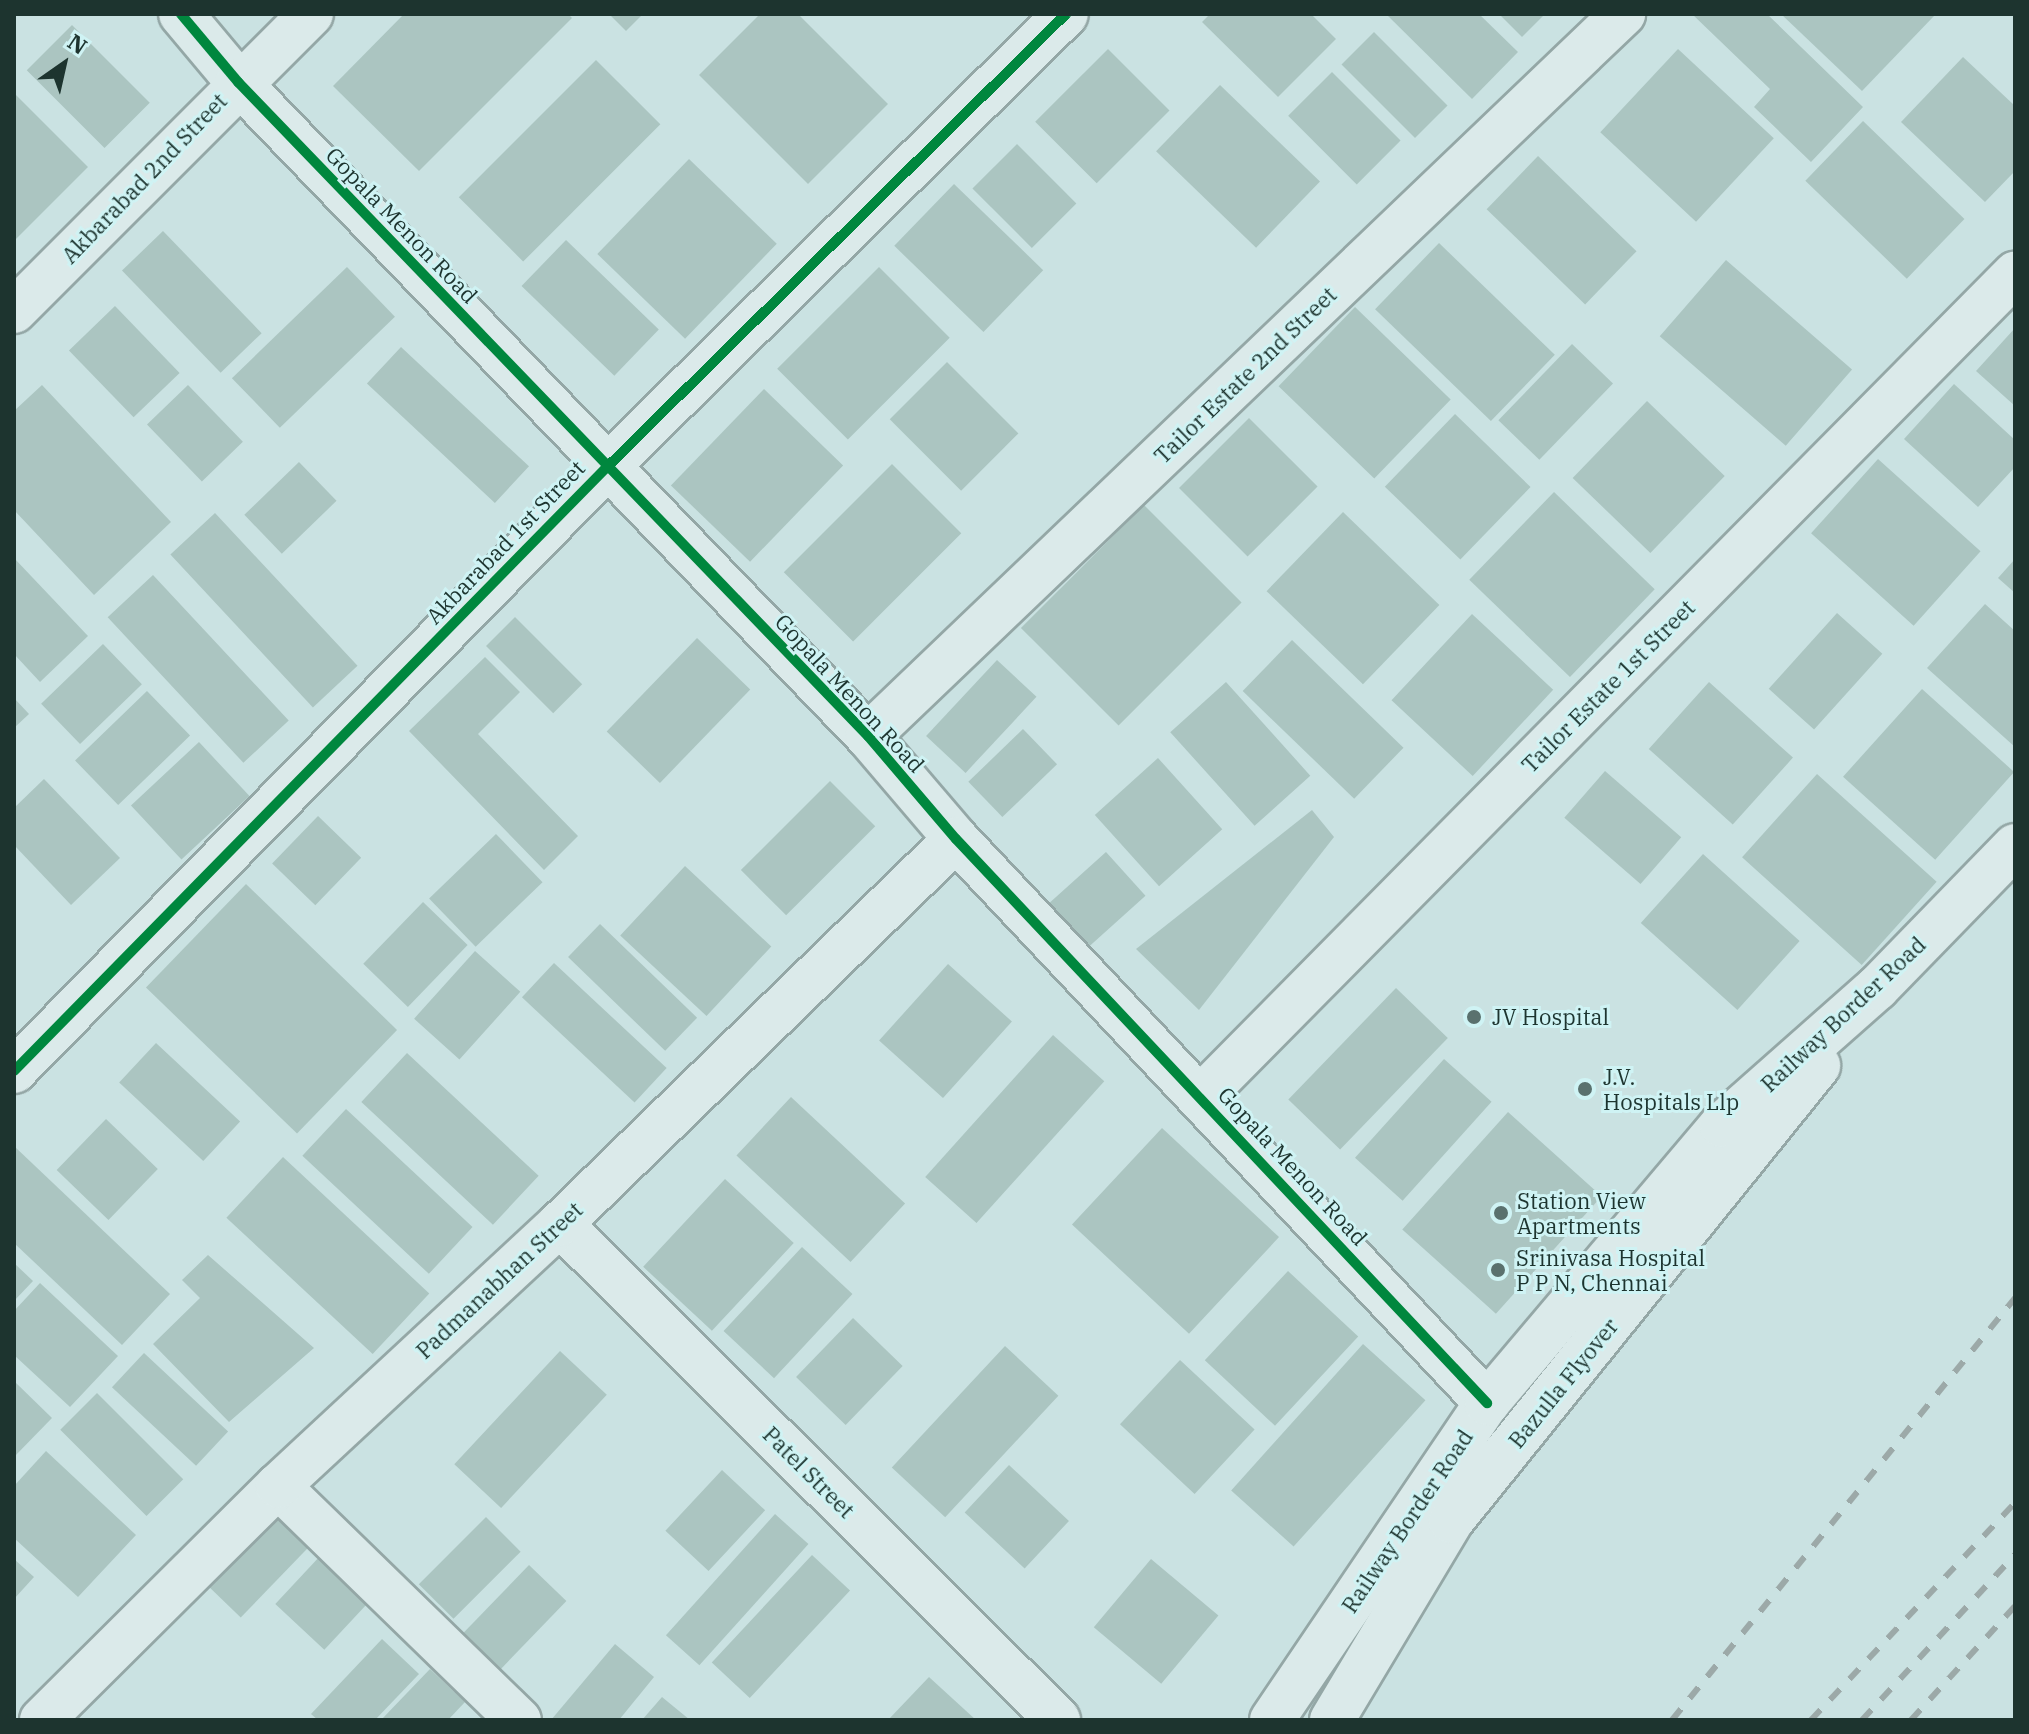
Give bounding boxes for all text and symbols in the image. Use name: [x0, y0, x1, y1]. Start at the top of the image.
north arrow: [24, 24, 104, 104]
text: N: [62, 27, 93, 61]
street label: Akbarabad 2nd Street: [56, 88, 232, 268]
street label: Gopala Menon Road: [321, 141, 483, 309]
street label: Tailor Estate 2nd Street: [1149, 281, 1341, 469]
street label: Akbarabad 1st Street: [420, 455, 590, 629]
street label: Tailor Estate 1st Street: [1516, 594, 1700, 778]
street label: Gopala Menon Road: [770, 608, 930, 778]
street label: Railway Border Road: [1755, 931, 1931, 1097]
place label: JV Hospital: [1492, 1004, 1609, 1030]
marker: JV Hospital: [1463, 1006, 1485, 1028]
place label: J.V. Hospitals Llp: [1603, 1063, 1739, 1114]
marker: J.V. Hospitals Llp: [1574, 1078, 1596, 1100]
street label: Gopala Menon Road: [1213, 1081, 1373, 1251]
place label: Station View Apartments: [1517, 1187, 1646, 1238]
street label: Padmanabhan Street: [410, 1196, 588, 1364]
marker: Station View Apartments: [1492, 1204, 1510, 1222]
place label: Srinivasa Hospital P P N, Chennai: [1516, 1244, 1705, 1296]
marker: Srinivasa Hospital P P N, Chennai: [1487, 1259, 1509, 1281]
street label: Bazulla Flyover: [1503, 1313, 1623, 1453]
street label: Patel Street: [758, 1421, 860, 1523]
street label: Railway Border Road: [1336, 1424, 1478, 1618]

